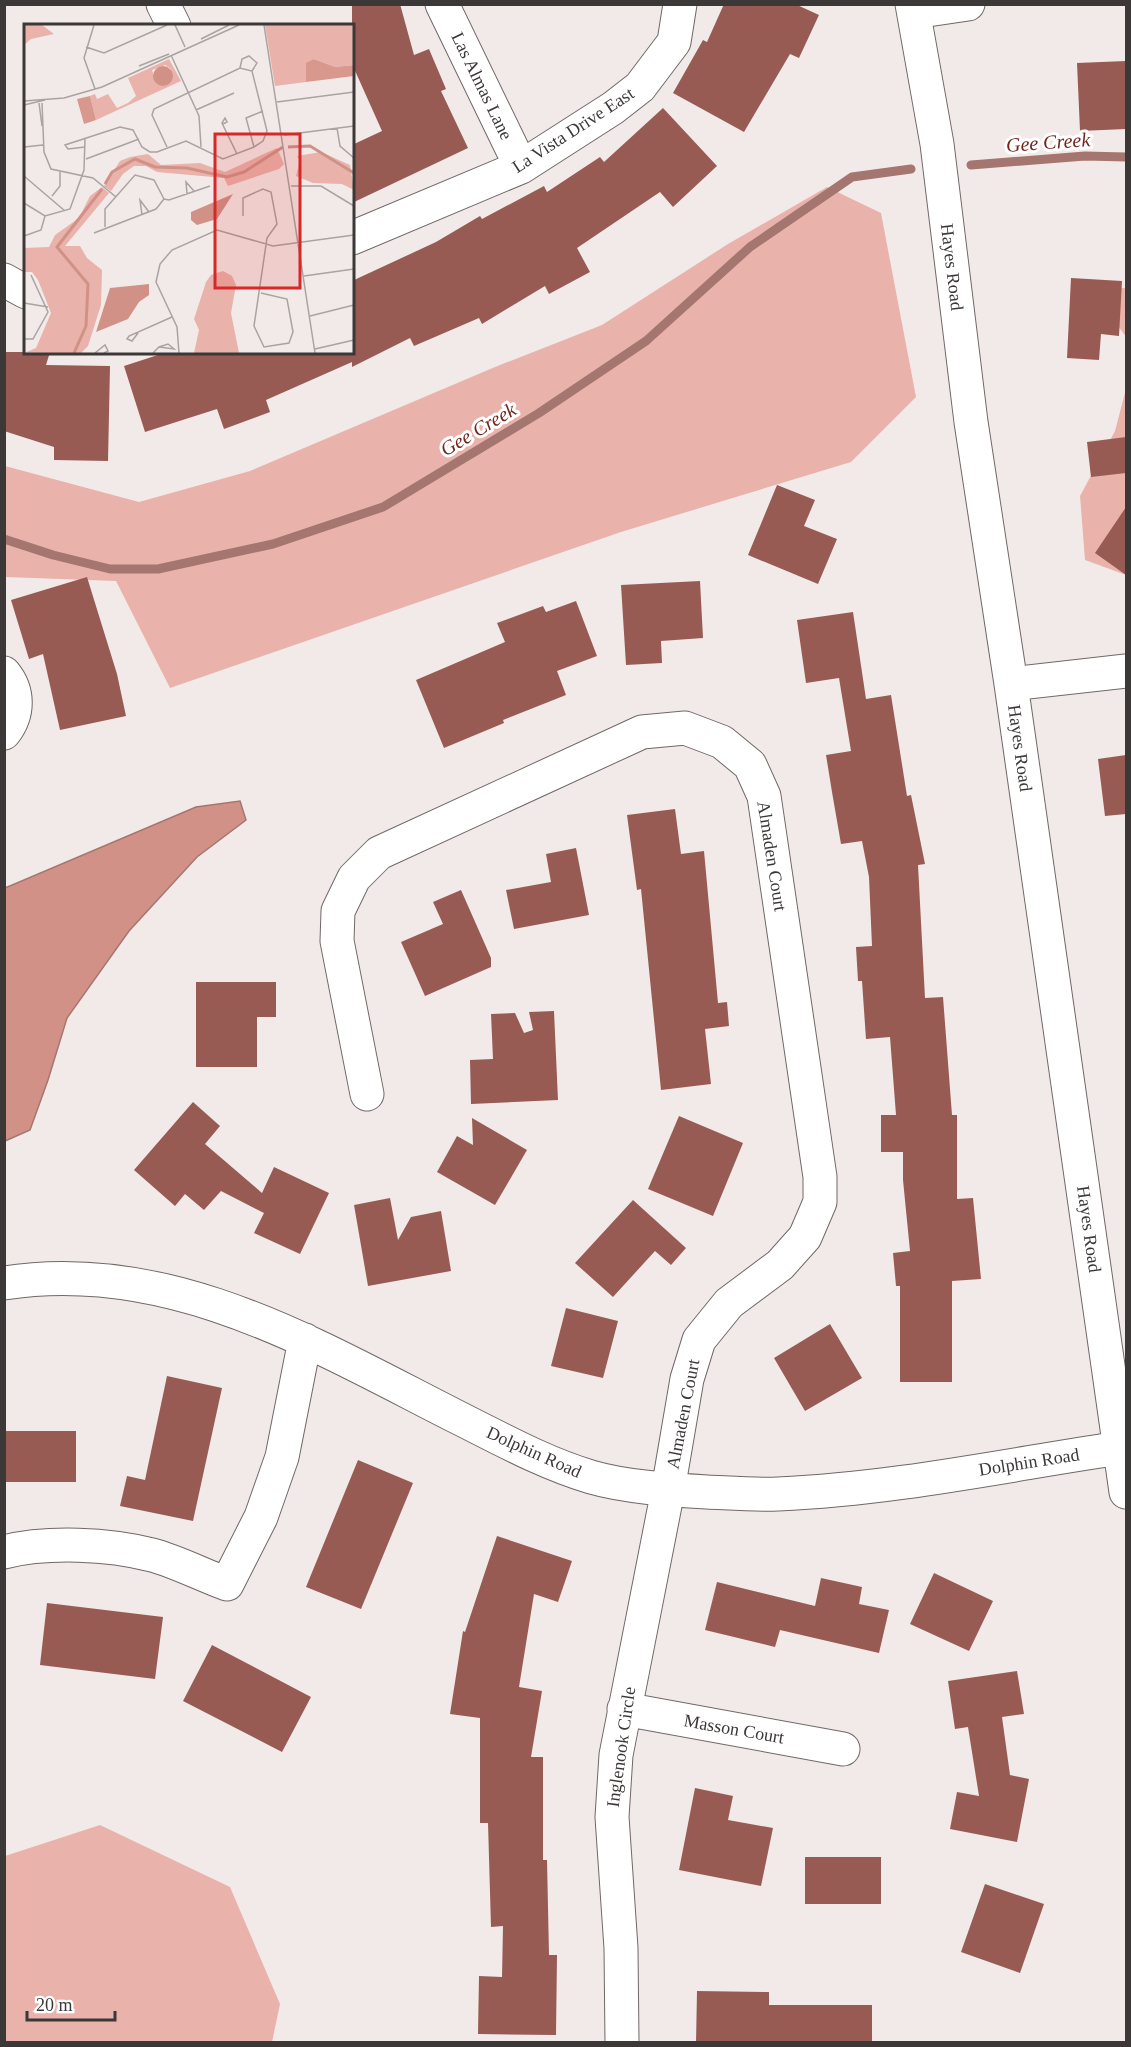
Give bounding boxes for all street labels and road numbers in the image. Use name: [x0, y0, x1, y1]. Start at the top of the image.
street label: Las Almas Lane: [447, 29, 517, 143]
street label: La Vista Drive East: [508, 83, 638, 177]
street label: Hayes Road: [937, 222, 967, 312]
street label: Hayes Road: [1004, 703, 1036, 793]
street label: Almaden Court: [753, 799, 791, 913]
street label: Hayes Road: [1073, 1184, 1105, 1274]
street label: Almaden Court: [663, 1357, 703, 1471]
street label: Dolphin Road: [484, 1422, 584, 1482]
street label: Dolphin Road: [977, 1444, 1081, 1480]
street label: Inglenook Circle: [603, 1685, 639, 1809]
street label: Masson Court: [682, 1710, 786, 1748]

